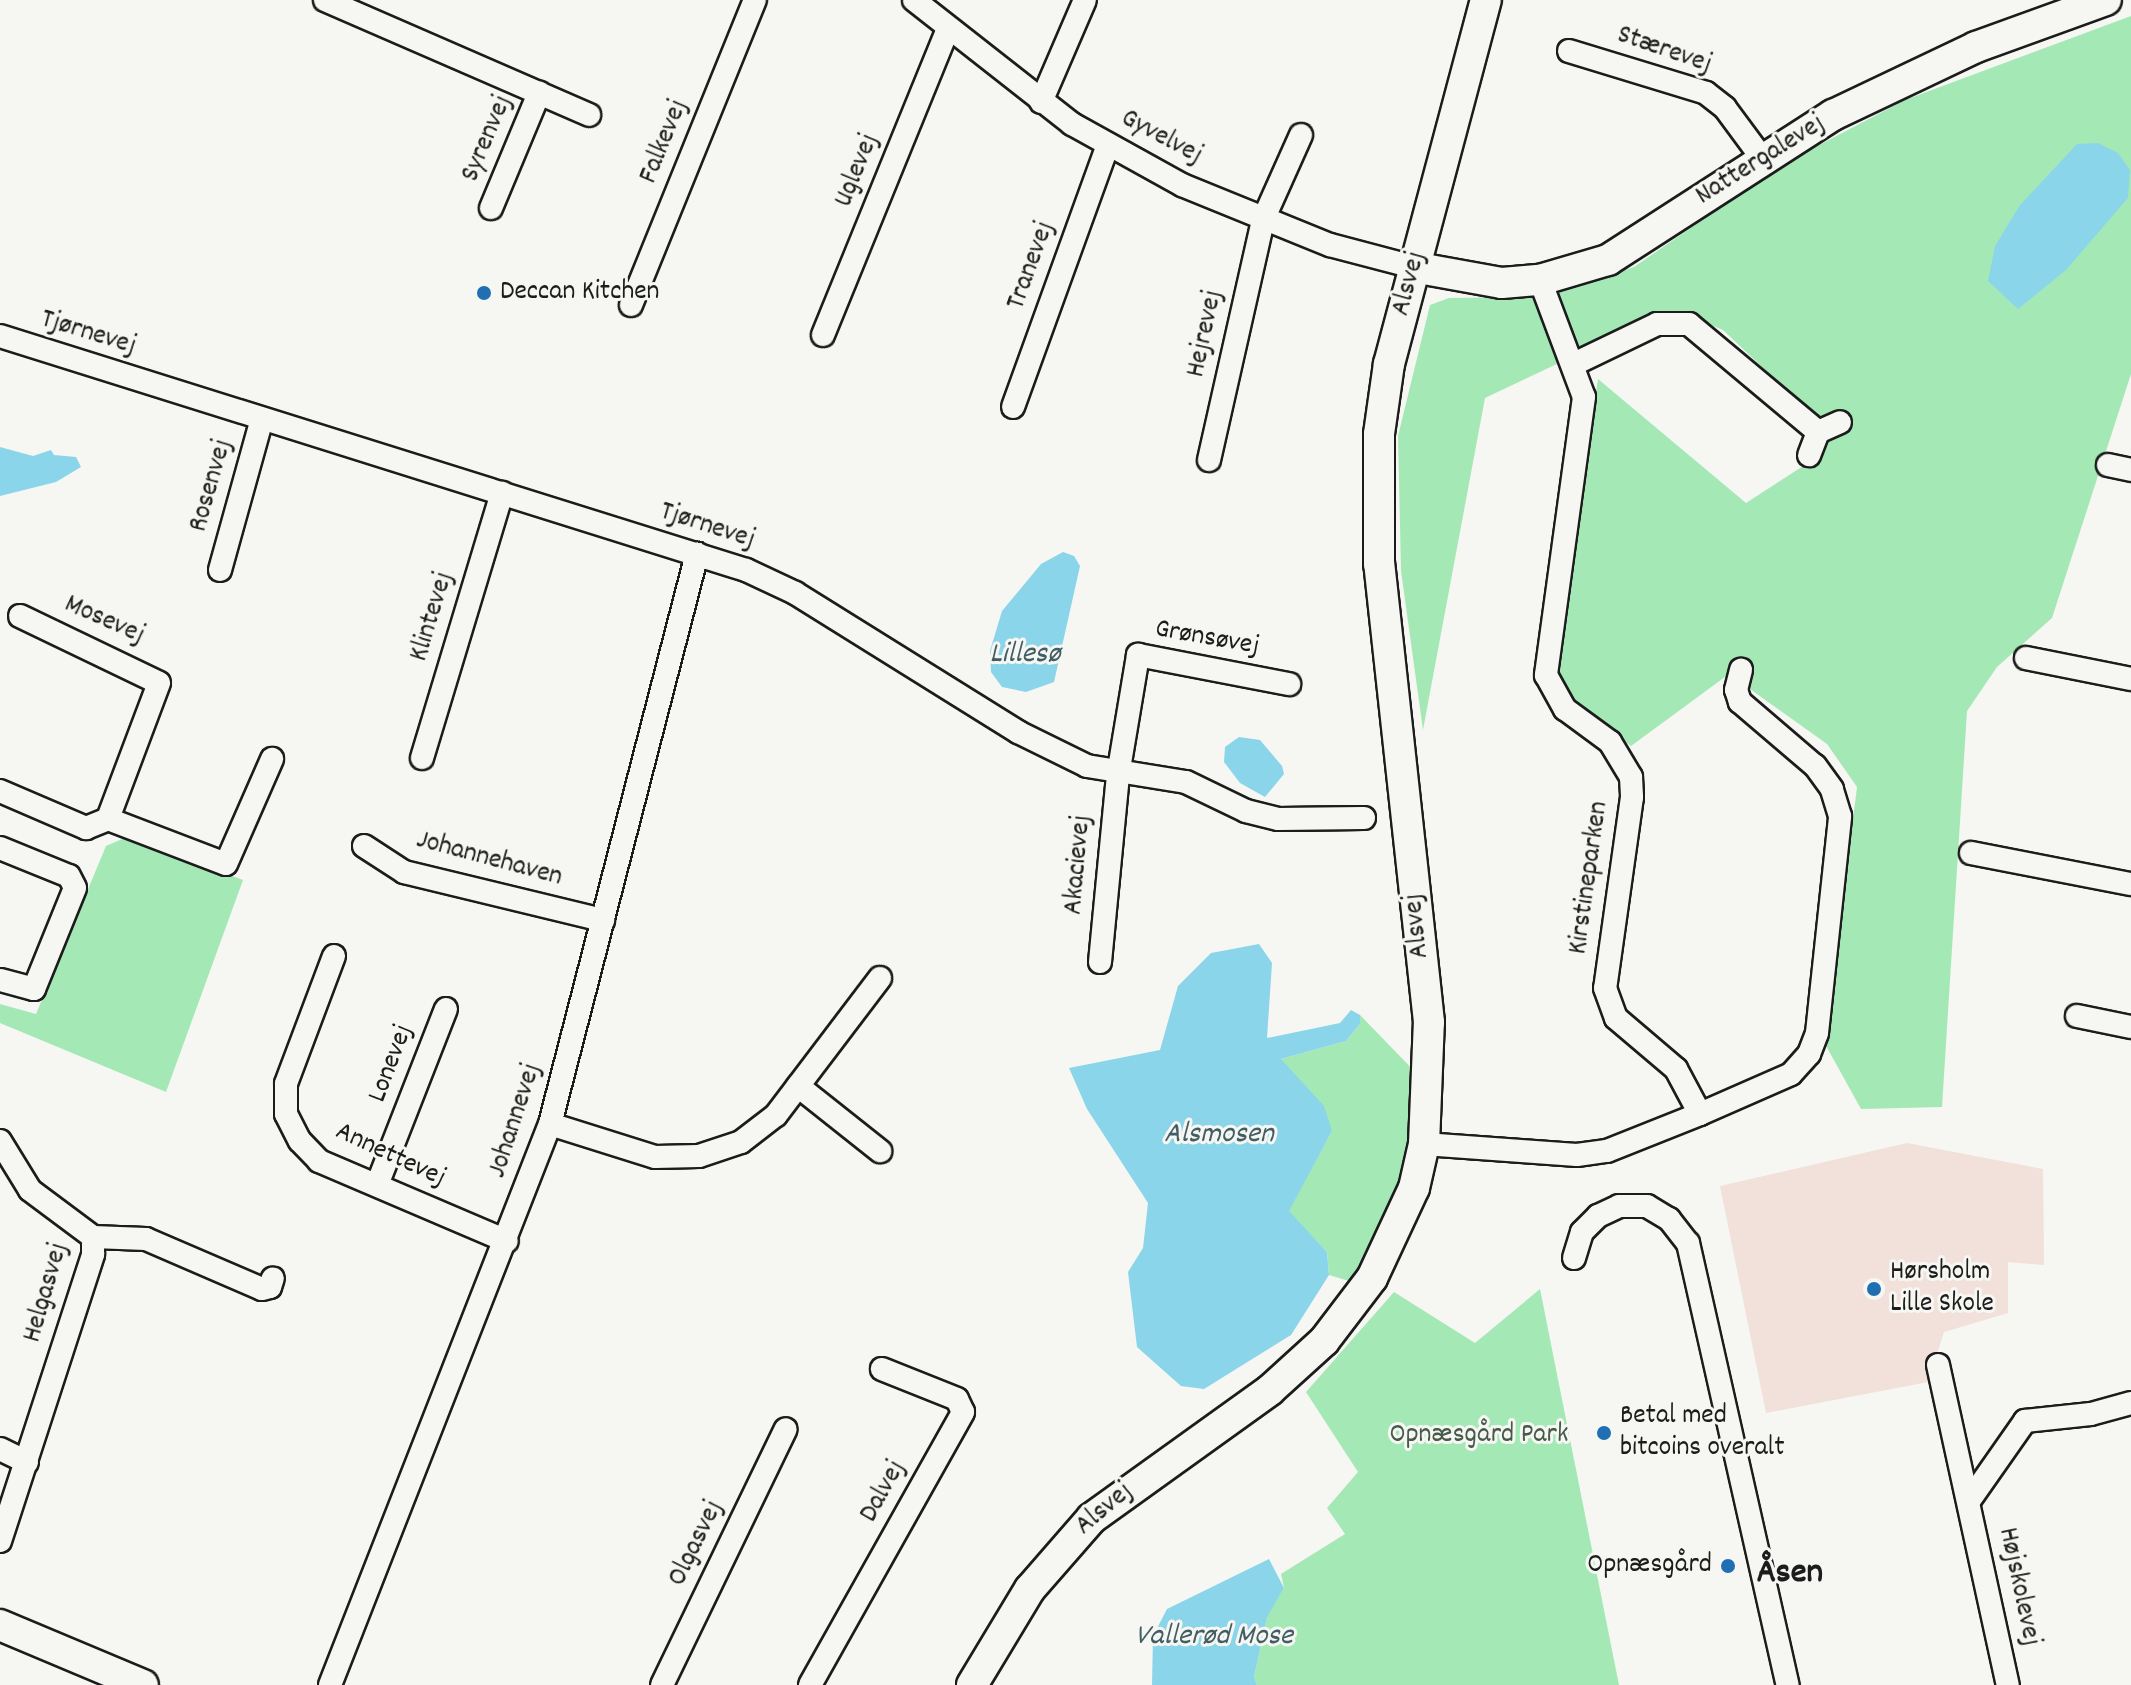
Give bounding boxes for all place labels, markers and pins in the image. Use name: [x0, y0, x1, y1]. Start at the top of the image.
place label: Deccan Kitchen: [500, 276, 659, 310]
marker: Deccan Kitchen: [475, 284, 493, 302]
place label: Hørsholm Lille Skole: [1890, 1256, 1994, 1322]
marker: Hørsholm Lille Skole: [1865, 1280, 1883, 1298]
place label: Betal med bitcoins overalt: [1620, 1400, 1785, 1466]
marker: Betal med bitcoins overalt: [1595, 1424, 1613, 1442]
place label: Opnæsgård: [1587, 1549, 1712, 1583]
marker: Opnæsgård: [1719, 1557, 1737, 1575]

